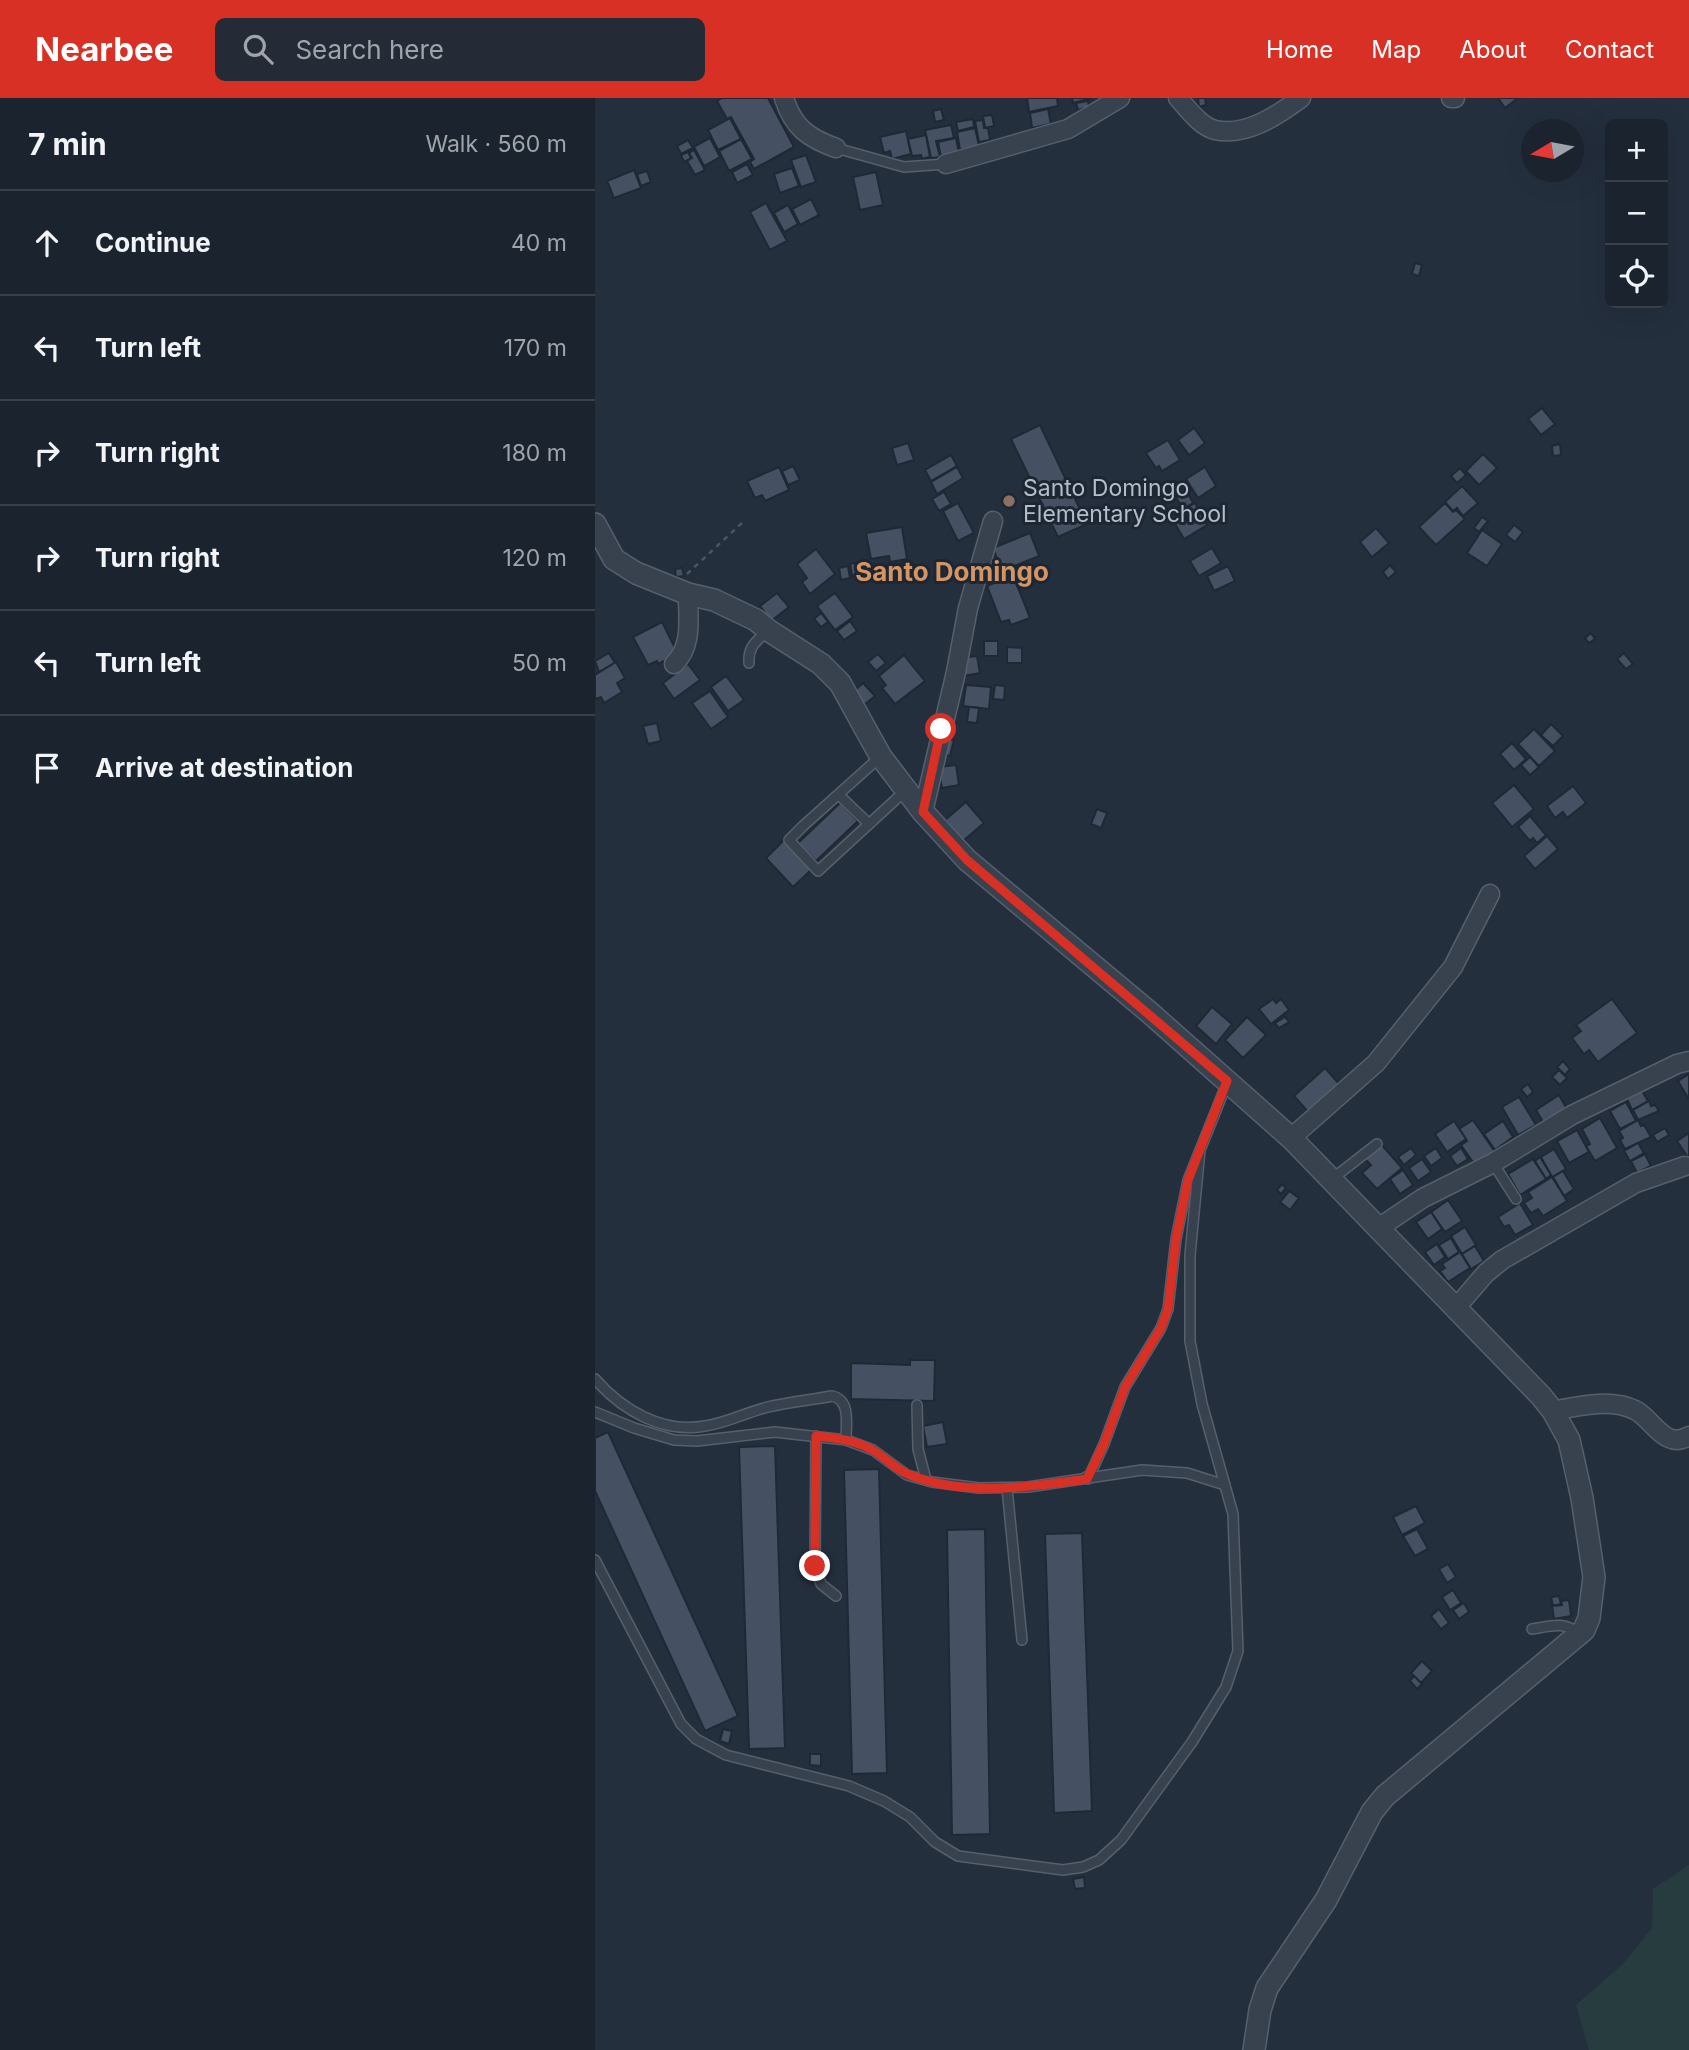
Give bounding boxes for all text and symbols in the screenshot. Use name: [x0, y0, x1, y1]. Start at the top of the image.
search box: [215, 18, 705, 81]
text: Nearbee: [35, 29, 173, 69]
icon: search: [239, 30, 277, 68]
text: Search here: [295, 34, 444, 65]
text: Home: [1266, 35, 1333, 64]
text: Map: [1371, 35, 1421, 64]
text: About: [1459, 35, 1527, 64]
text: Contact: [1565, 35, 1654, 64]
north arrow: [1521, 119, 1584, 182]
map controls: [1605, 119, 1668, 308]
button: +: [1605, 119, 1668, 182]
text: 7 min: [28, 126, 107, 162]
text: Walk · 560 m: [425, 130, 567, 158]
button: −: [1605, 182, 1668, 245]
icon: ahead: [28, 224, 66, 262]
text: Continue: [95, 227, 211, 258]
text: 40 m: [511, 229, 567, 257]
button: locate: [1605, 245, 1668, 308]
icon: left: [28, 329, 66, 367]
text: Turn left: [95, 332, 201, 363]
text: 170 m: [504, 334, 567, 362]
icon: right: [28, 434, 66, 472]
text: Turn right: [95, 437, 220, 468]
text: 180 m: [502, 439, 567, 467]
place label: Santo Domingo Elementary School: [1023, 474, 1227, 528]
marker: Santo Domingo Elementary School: [1001, 493, 1017, 509]
icon: right: [28, 539, 66, 577]
text: Turn right: [95, 542, 220, 573]
text: 120 m: [502, 544, 567, 572]
district label: Santo Domingo: [855, 556, 1049, 587]
icon: left: [28, 644, 66, 682]
text: Turn left: [95, 647, 201, 678]
text: 50 m: [512, 649, 567, 677]
route start: [925, 713, 956, 744]
icon: arrive: [28, 749, 66, 787]
text: Arrive at destination: [95, 752, 354, 783]
route end: [799, 1550, 830, 1581]

